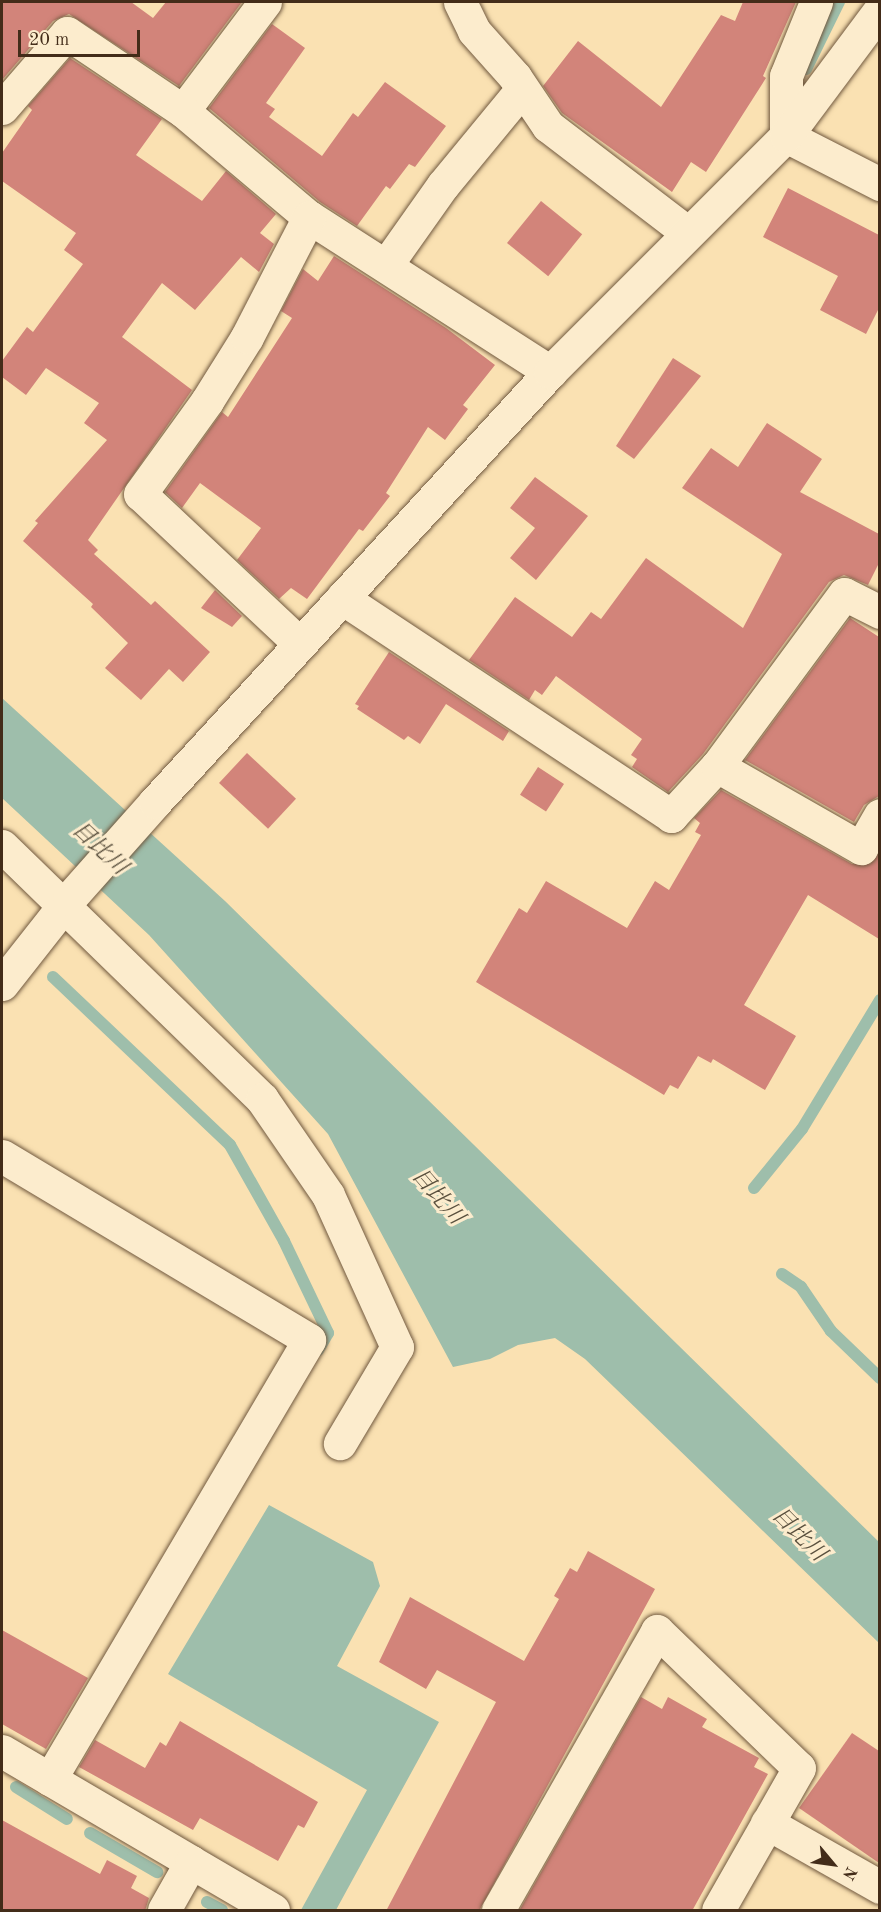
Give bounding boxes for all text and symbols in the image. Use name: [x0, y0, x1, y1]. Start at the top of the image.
scale bar: [21, 18, 142, 56]
text: 20 m: [29, 31, 69, 49]
water label: 目比川: [66, 817, 132, 881]
water label: 目比川: [405, 1163, 469, 1231]
water label: 目比川: [765, 1502, 831, 1568]
north arrow: [803, 1834, 863, 1894]
text: N: [839, 1863, 859, 1882]

